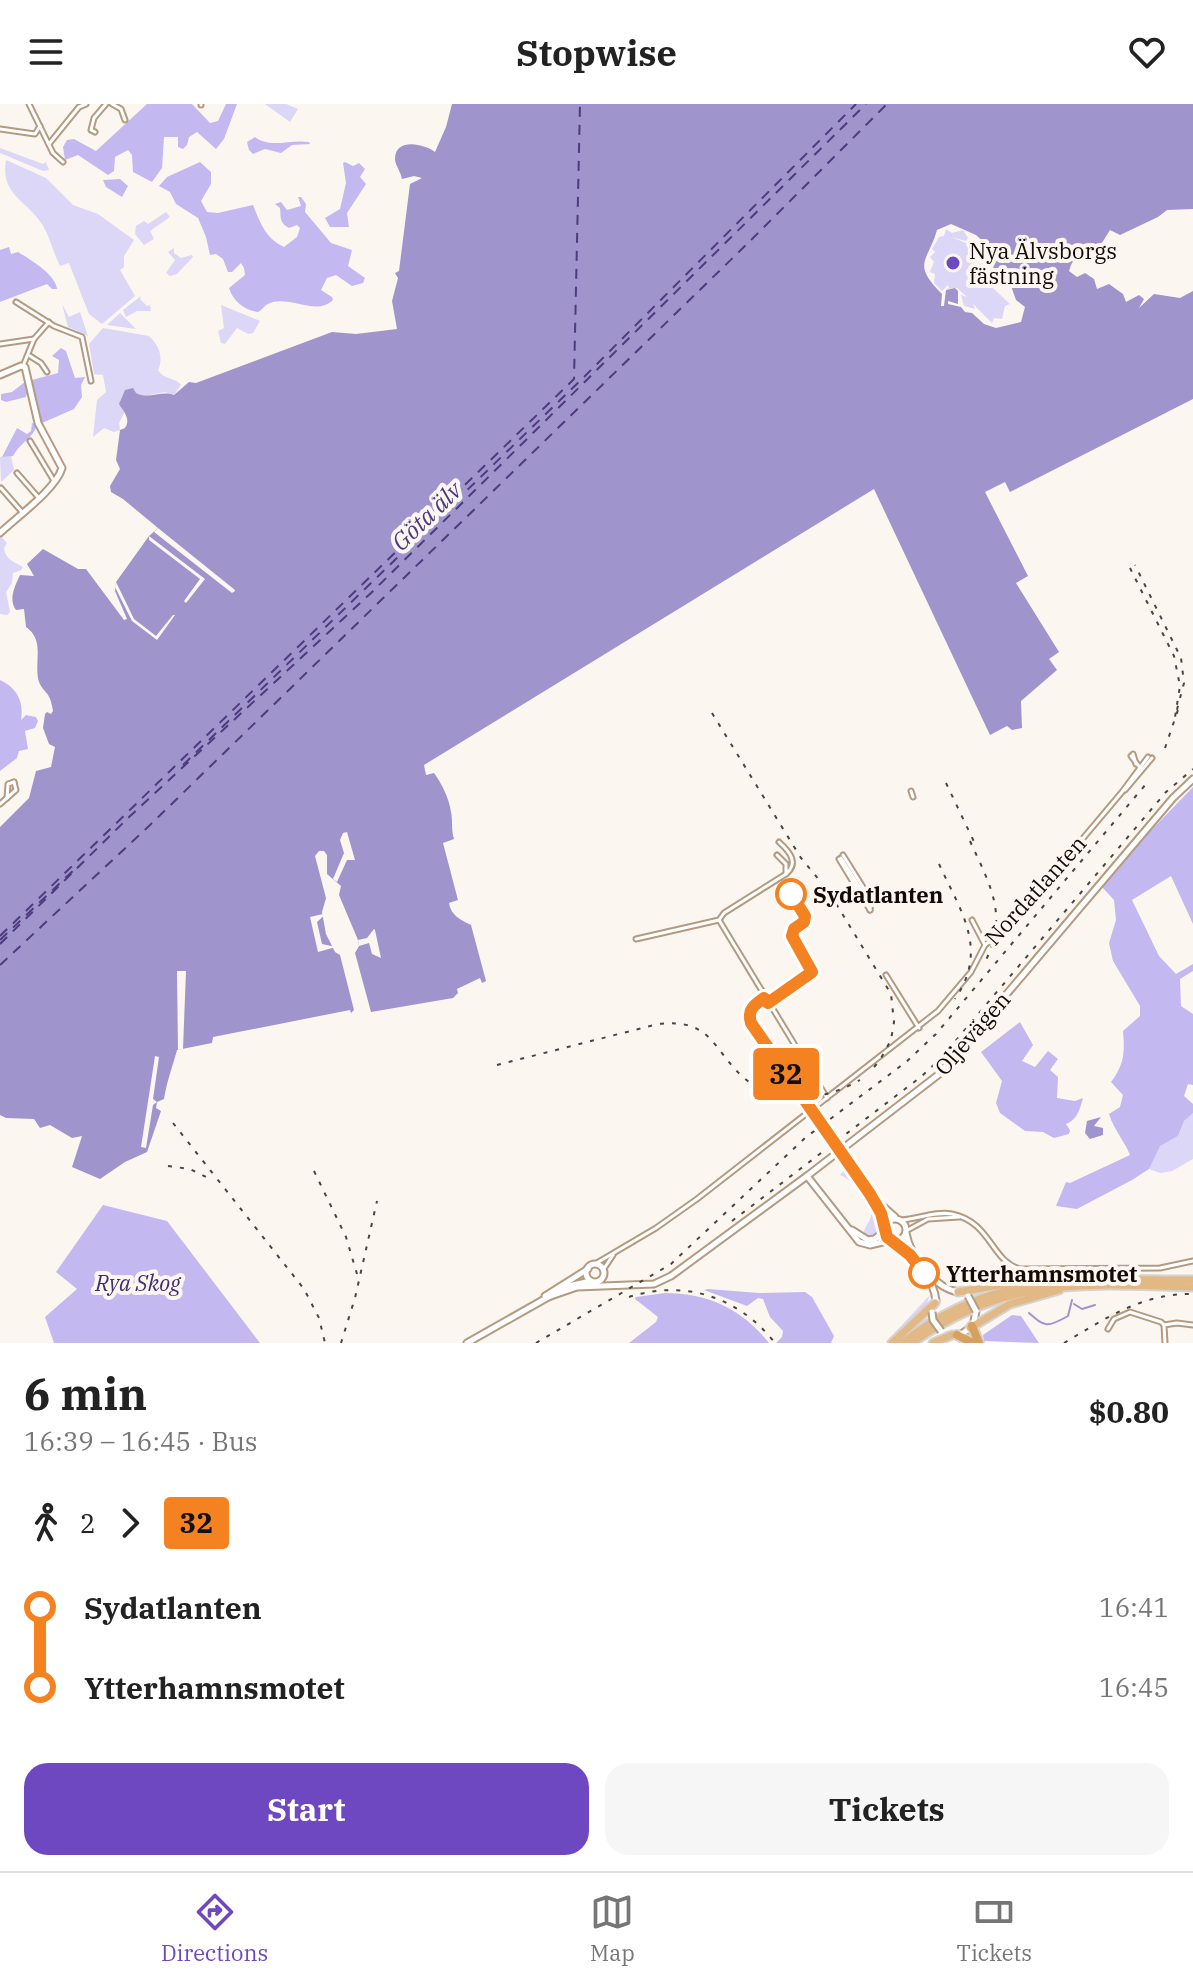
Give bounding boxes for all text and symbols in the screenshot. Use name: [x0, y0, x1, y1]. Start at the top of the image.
text: Stopwise: [516, 29, 677, 76]
icon: menu: [24, 30, 68, 74]
icon: heart: [1125, 30, 1169, 74]
place label: Nya Älvsborgs fästning: [969, 236, 1117, 290]
marker: Nya Älvsborgs fästning: [944, 254, 962, 272]
water label: Göta älv: [384, 473, 469, 557]
street label: Nordatlanten: [978, 829, 1092, 951]
marker: Sydatlanten: [776, 879, 806, 909]
place label: Sydatlanten: [813, 880, 943, 909]
street label: Oljevägen: [928, 985, 1016, 1081]
line badge: 32: [750, 1048, 822, 1100]
text: 32: [769, 1055, 803, 1092]
marker: Ytterhamnsmotet: [909, 1258, 939, 1288]
place label: Ytterhamnsmotet: [946, 1259, 1137, 1288]
park label: Rya Skog: [94, 1268, 181, 1297]
text: 6 min: [24, 1365, 147, 1422]
text: $0.80: [1089, 1392, 1169, 1431]
text: 16:39 – 16:45 · Bus: [24, 1424, 258, 1458]
icon: walk: [24, 1501, 68, 1545]
icon: forward: [108, 1501, 152, 1545]
text: 32: [180, 1504, 213, 1541]
text: 2: [80, 1506, 96, 1540]
text: Sydatlanten: [84, 1588, 262, 1627]
text: 16:41: [1099, 1590, 1169, 1624]
text: Ytterhamnsmotet: [84, 1668, 345, 1707]
text: 16:45: [1099, 1670, 1169, 1704]
button: Start: [24, 1763, 589, 1855]
button: Tickets: [605, 1763, 1169, 1855]
tab: Directions: [161, 1890, 268, 1967]
tab: Map: [590, 1890, 635, 1967]
tab: Tickets: [957, 1890, 1032, 1967]

